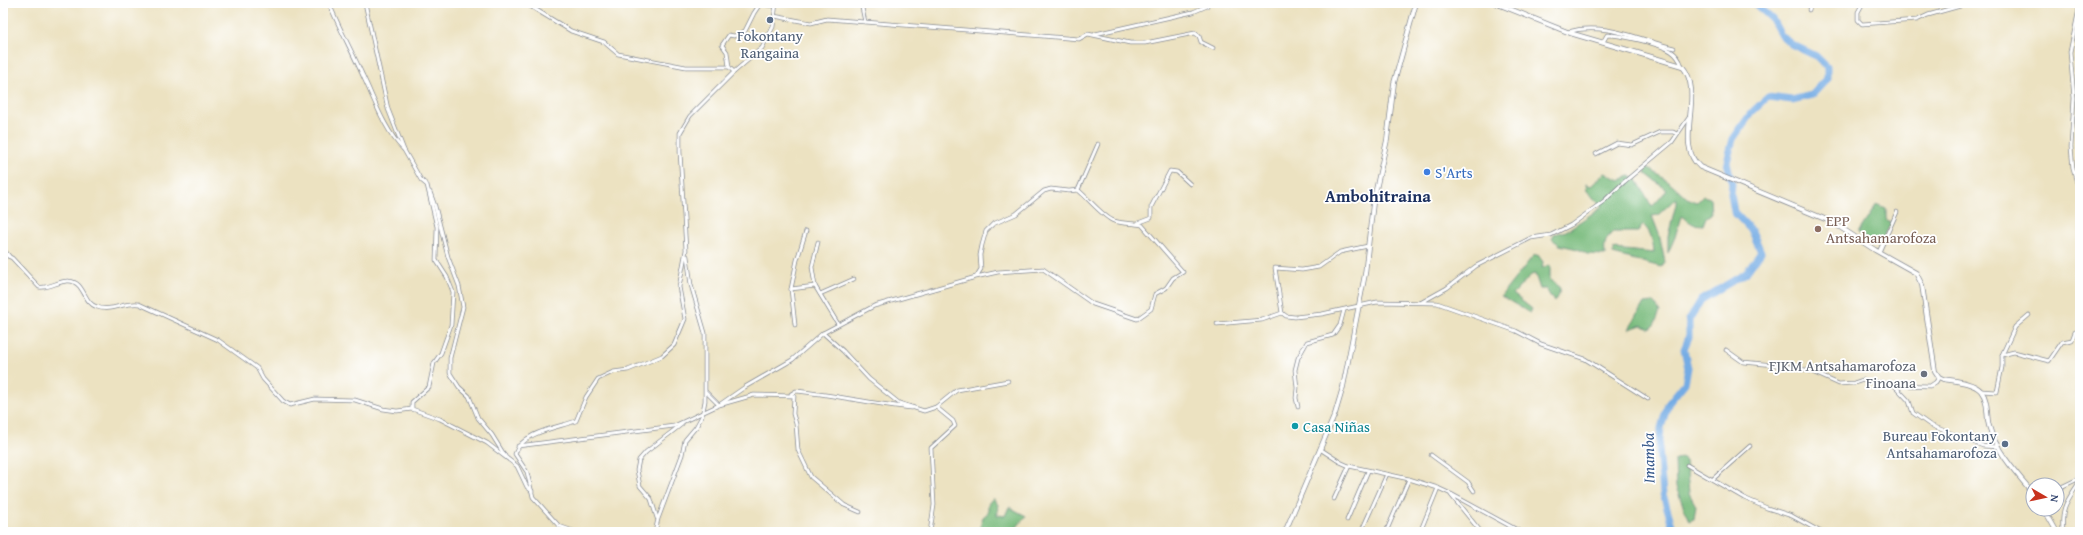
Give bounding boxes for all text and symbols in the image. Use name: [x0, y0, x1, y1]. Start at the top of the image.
marker: Fokontany Rangaina: [765, 15, 775, 25]
place label: Fokontany Rangaina: [737, 25, 804, 63]
place label: S'Arts: [1435, 162, 1473, 183]
marker: S'Arts: [1422, 167, 1432, 177]
district label: Ambohitraina: [1325, 183, 1431, 208]
place label: EPP Antsahamarofoza: [1826, 210, 1936, 248]
marker: EPP Antsahamarofoza: [1813, 224, 1823, 234]
place label: FJKM Antsahamarofoza Finoana: [1769, 355, 1916, 393]
marker: FJKM Antsahamarofoza Finoana: [1919, 369, 1929, 379]
place label: Casa Niñas: [1303, 416, 1370, 437]
marker: Casa Niñas: [1290, 421, 1300, 431]
place label: Bureau Fokontany Antsahamarofoza: [1883, 425, 1998, 463]
water label: Imamba: [1636, 432, 1660, 483]
marker: Bureau Fokontany Antsahamarofoza: [2000, 439, 2010, 449]
north arrow: [2025, 477, 2065, 517]
text: N: [2046, 494, 2063, 504]

